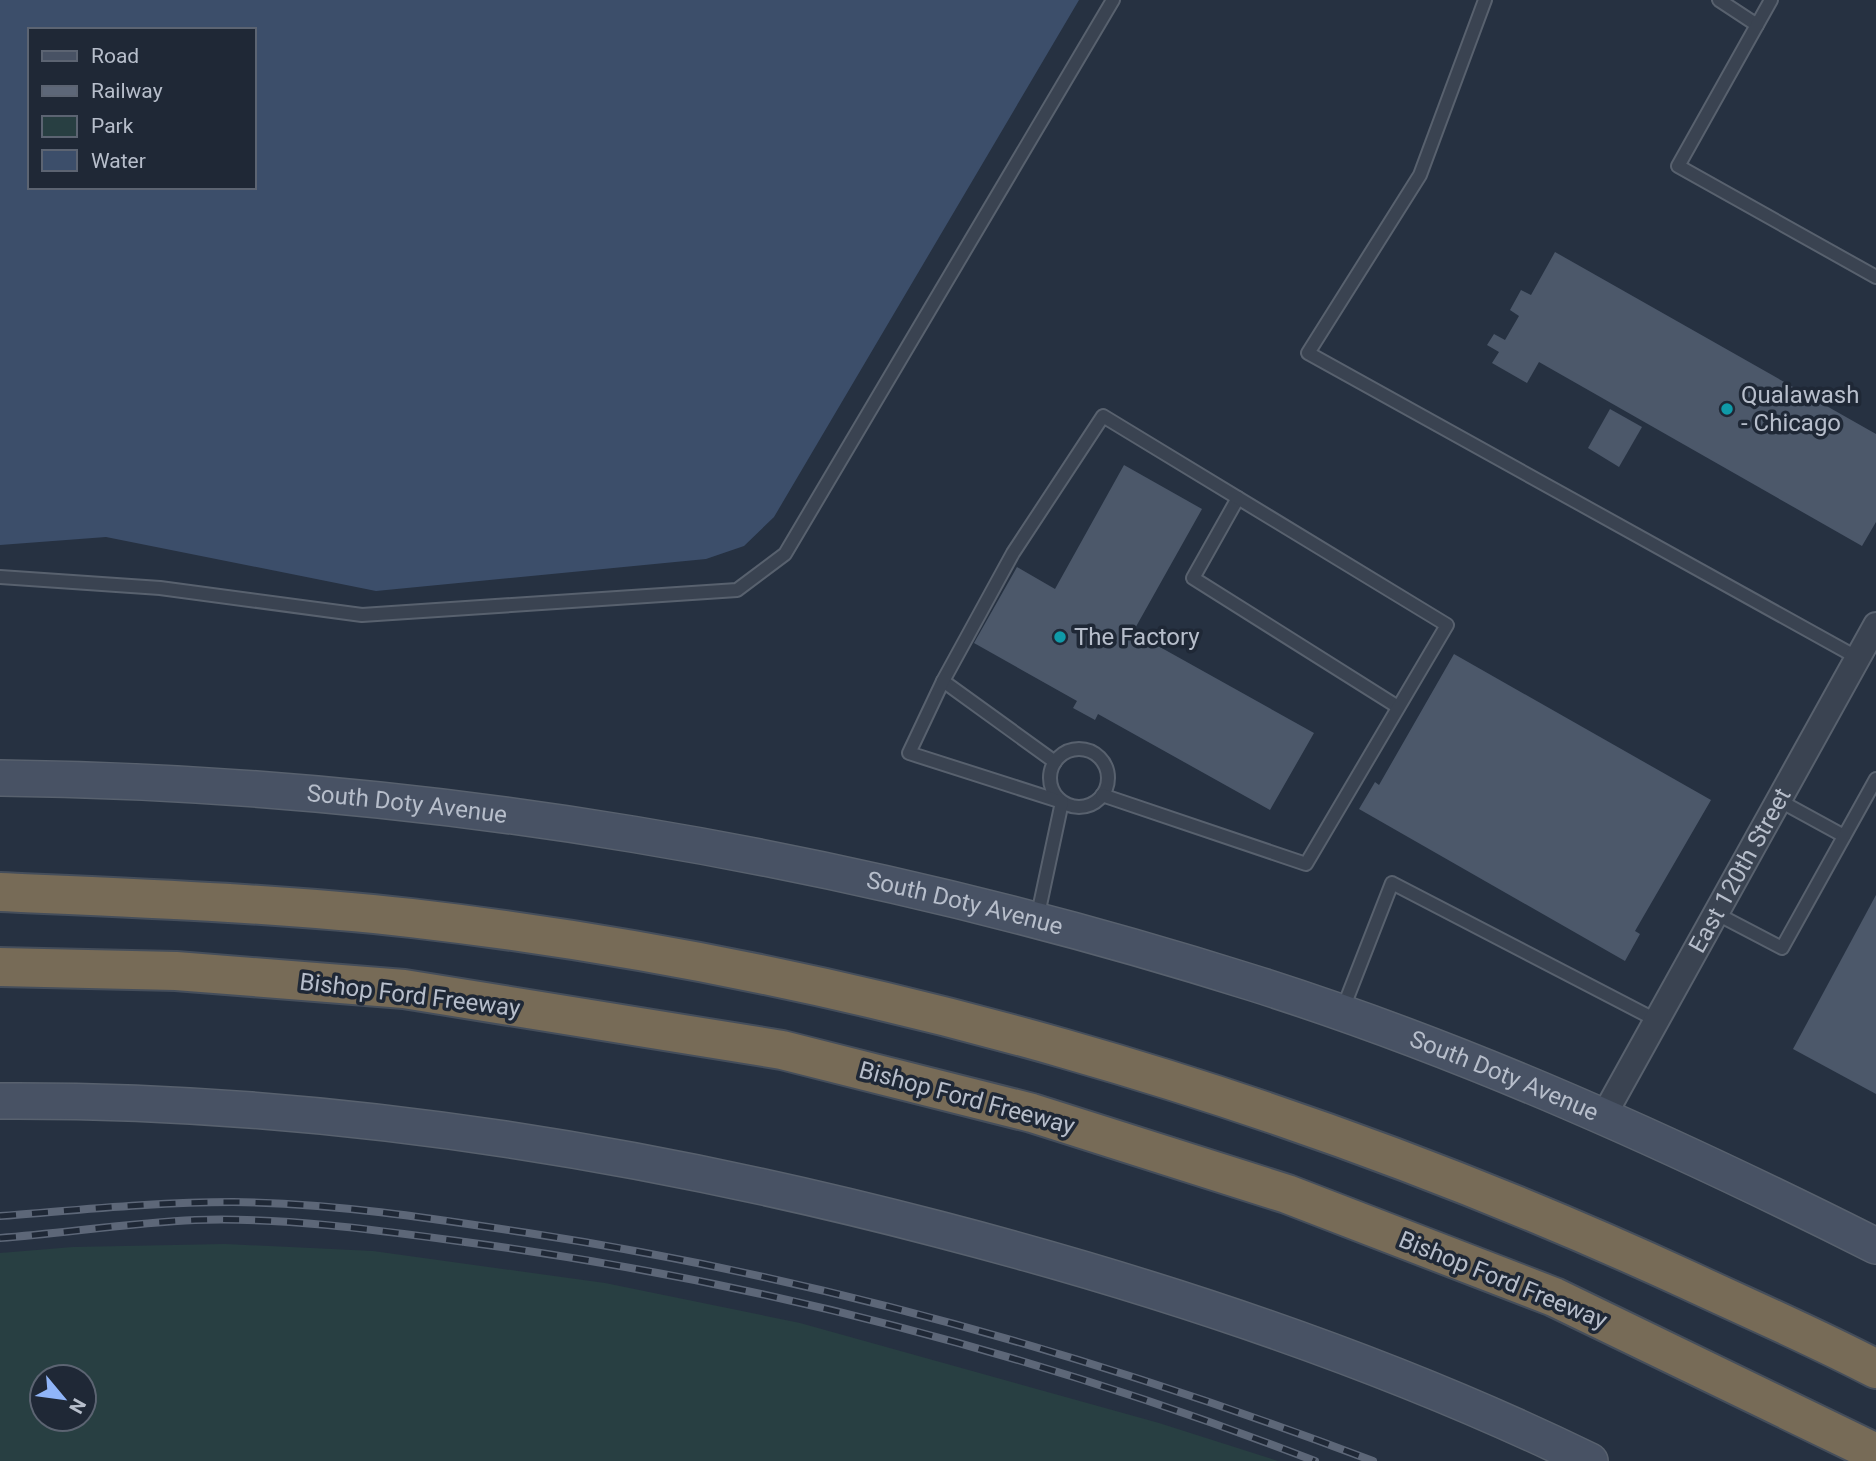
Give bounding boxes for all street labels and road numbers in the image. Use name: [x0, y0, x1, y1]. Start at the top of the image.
street label: South Doty Avenue: [306, 779, 509, 829]
street label: East 120th Street: [1683, 783, 1797, 958]
street label: South Doty Avenue: [864, 866, 1066, 941]
street label: Bishop Ford Freeway: [298, 968, 523, 1023]
street label: South Doty Avenue: [1406, 1025, 1603, 1127]
street label: Bishop Ford Freeway: [856, 1056, 1079, 1140]
street label: Bishop Ford Freeway: [1395, 1225, 1612, 1335]

